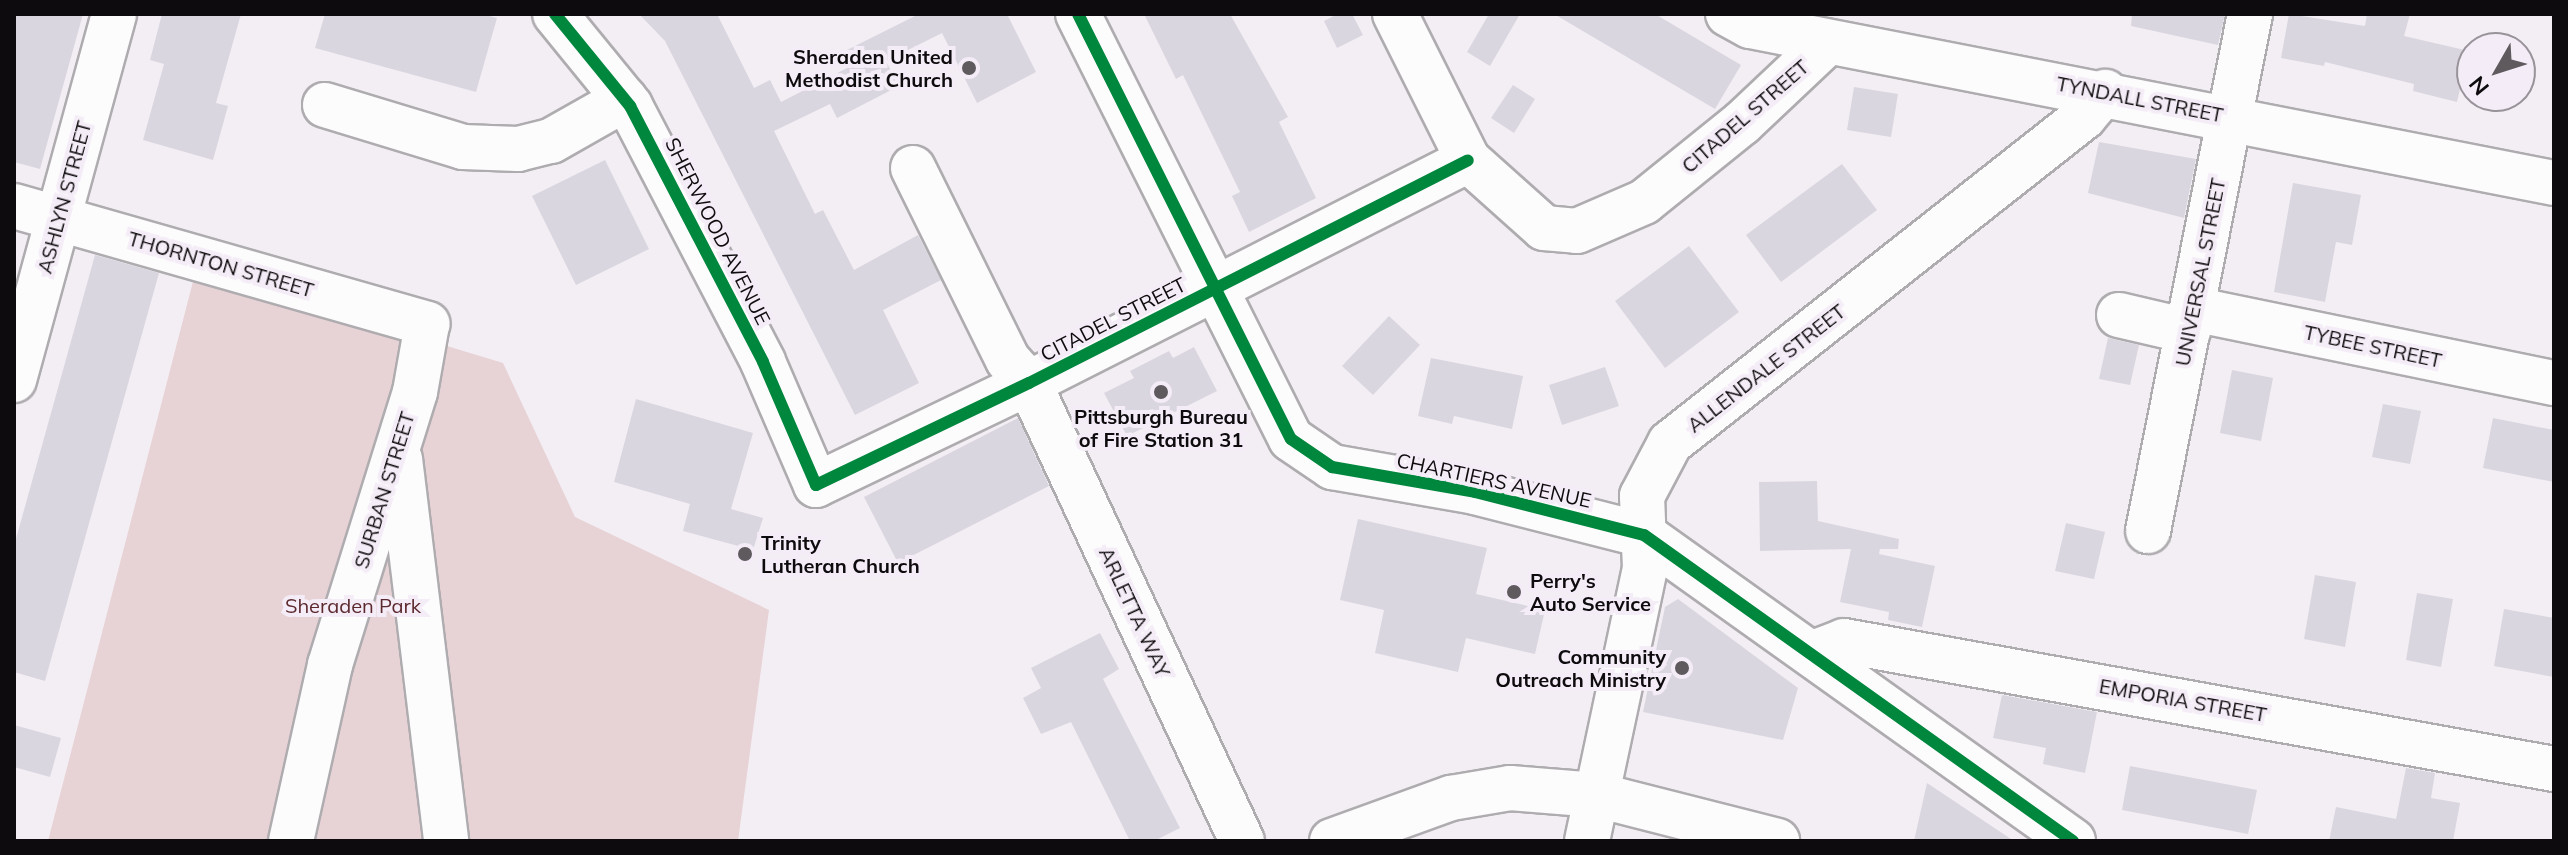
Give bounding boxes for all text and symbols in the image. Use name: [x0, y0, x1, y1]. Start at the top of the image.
north arrow: [2456, 32, 2536, 112]
place label: Sheraden United Methodist Church: [785, 44, 953, 91]
street label: CITADEL STREET: [1677, 54, 1813, 178]
marker: Sheraden United Methodist Church: [960, 59, 978, 77]
street label: TYNDALL STREET: [2055, 71, 2225, 127]
text: N: [2463, 71, 2495, 101]
street label: ASHLYN STREET: [32, 118, 96, 276]
street label: SHERWOOD AVENUE: [660, 133, 776, 329]
street label: UNIVERSAL STREET: [2170, 176, 2230, 368]
street label: THORNTON STREET: [125, 226, 317, 302]
street label: CITADEL STREET: [1036, 272, 1190, 366]
street label: ALLENDALE STREET: [1682, 299, 1850, 437]
street label: TYBEE STREET: [2302, 320, 2444, 372]
marker: Pittsburgh Bureau of Fire Station 31: [1152, 383, 1170, 401]
place label: Pittsburgh Bureau of Fire Station 31: [1074, 404, 1248, 451]
street label: SURBAN STREET: [349, 409, 419, 571]
street label: CHARTIERS AVENUE: [1395, 448, 1593, 512]
place label: Trinity Lutheran Church: [761, 530, 920, 577]
street label: ARLETTA WAY: [1094, 543, 1176, 681]
marker: Trinity Lutheran Church: [736, 545, 754, 563]
place label: Perry's Auto Service: [1530, 568, 1651, 615]
marker: Perry's Auto Service: [1505, 583, 1523, 601]
park label: Sheraden Park: [285, 593, 421, 617]
place label: Community Outreach Ministry: [1495, 644, 1666, 691]
marker: Community Outreach Ministry: [1673, 659, 1691, 677]
street label: EMPORIA STREET: [2097, 673, 2269, 727]

